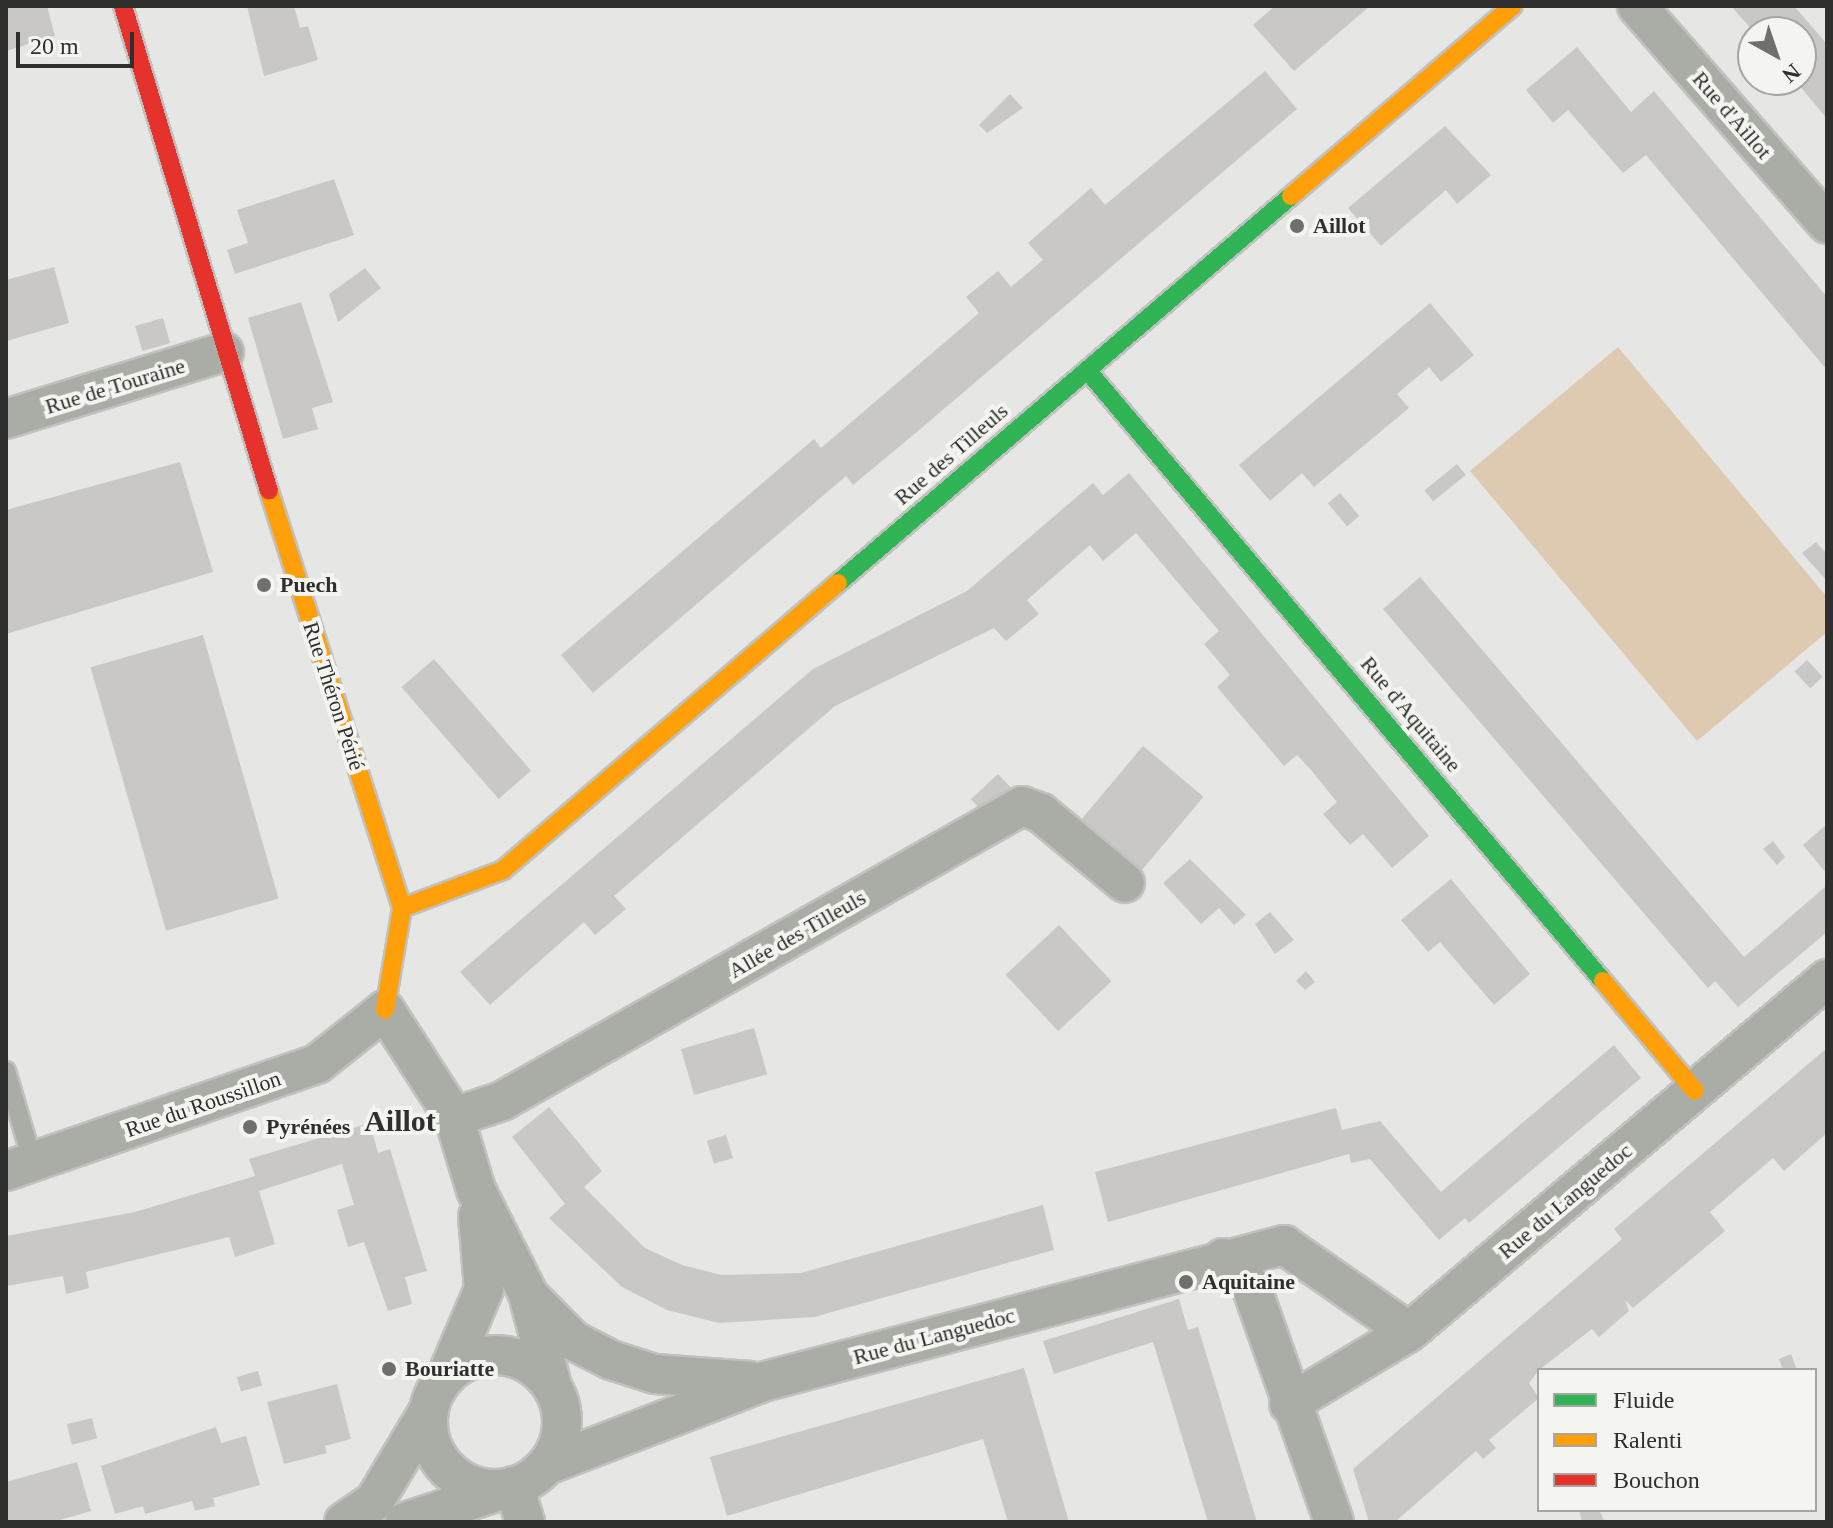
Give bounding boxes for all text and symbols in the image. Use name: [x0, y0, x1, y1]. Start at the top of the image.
scale bar: [20, 16, 138, 66]
north arrow: [1737, 16, 1817, 96]
text: 20 m: [30, 33, 79, 59]
text: N: [1777, 59, 1806, 88]
street label: Rue d'Aillot: [1687, 66, 1777, 164]
place label: Aillot: [1313, 213, 1366, 239]
marker: Aillot: [1288, 217, 1306, 235]
street label: Rue de Touraine: [42, 352, 188, 420]
street label: Rue des Tilleuls: [889, 397, 1013, 511]
place label: Puech: [280, 572, 337, 598]
marker: Puech: [255, 576, 273, 594]
street label: Rue Théron Périé: [297, 618, 371, 774]
street label: Rue d'Aquitaine: [1355, 651, 1467, 777]
street label: Allée des Tilleuls: [724, 884, 870, 984]
street label: Rue du Roussillon: [122, 1065, 284, 1143]
district label: Aillot: [364, 1103, 436, 1139]
place label: Pyrénées: [266, 1114, 350, 1140]
marker: Pyrénées: [241, 1118, 259, 1136]
street label: Rue du Languedoc: [1493, 1137, 1637, 1265]
place label: Aquitaine: [1202, 1269, 1295, 1295]
marker: Aquitaine: [1177, 1273, 1195, 1291]
street label: Rue du Languedoc: [850, 1302, 1018, 1370]
place label: Bouriatte: [405, 1356, 494, 1382]
marker: Bouriatte: [380, 1360, 398, 1378]
legend: [1537, 1368, 1817, 1512]
text: Fluide: [1613, 1387, 1674, 1413]
text: Ralenti: [1613, 1427, 1682, 1453]
text: Bouchon: [1613, 1467, 1700, 1493]

